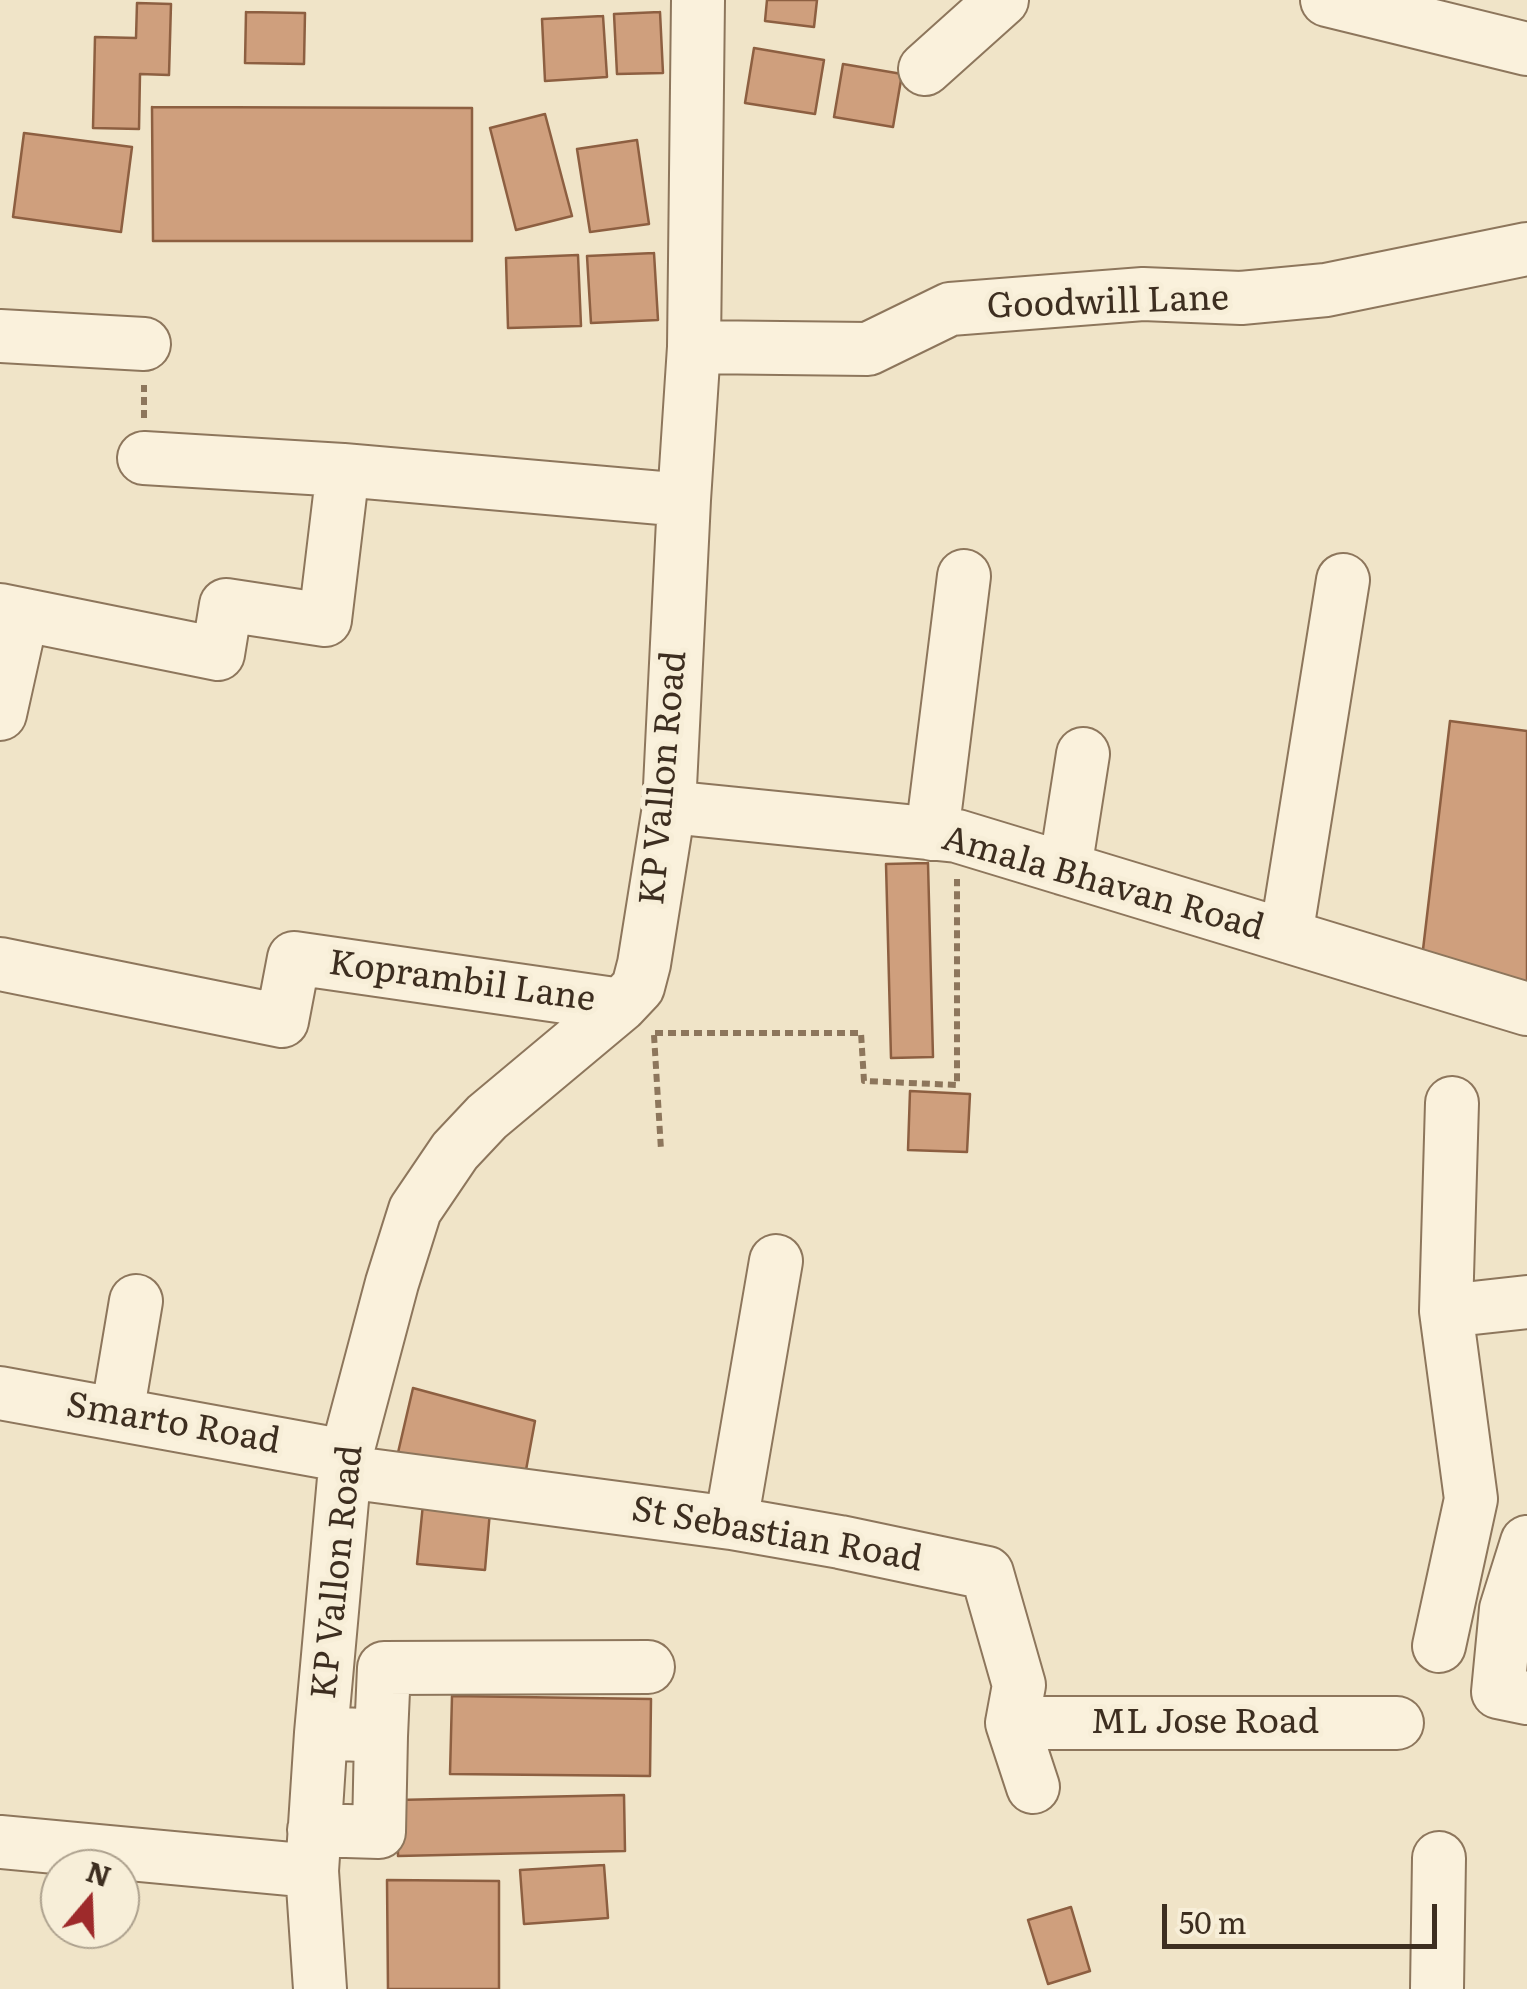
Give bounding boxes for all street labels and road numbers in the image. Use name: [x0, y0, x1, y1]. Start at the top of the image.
street label: Goodwill Lane: [986, 278, 1230, 328]
street label: KP Vallon Road: [632, 649, 696, 907]
street label: Amala Bhavan Road: [937, 818, 1269, 950]
street label: Koprambil Lane: [326, 943, 598, 1021]
street label: Smarto Road: [63, 1385, 283, 1463]
street label: KP Vallon Road: [304, 1443, 372, 1701]
street label: St Sebastian Road: [628, 1489, 926, 1581]
street label: ML Jose Road: [1091, 1702, 1319, 1744]

